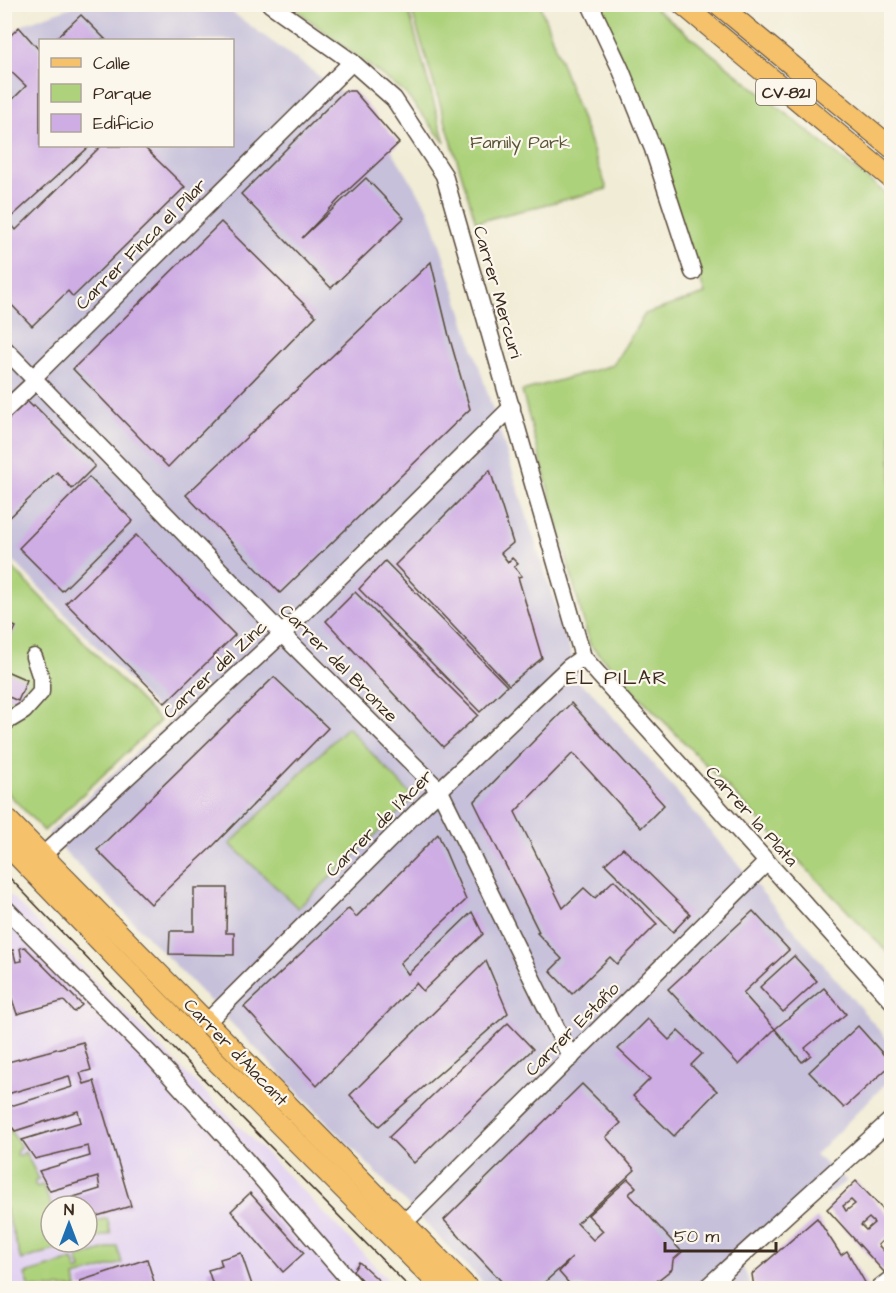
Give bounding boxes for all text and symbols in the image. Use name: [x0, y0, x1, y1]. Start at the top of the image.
legend: [39, 39, 234, 147]
text: Calle: [93, 51, 131, 76]
road number: CV-821: [756, 79, 816, 105]
text: Parque: [93, 81, 152, 106]
text: Edificio: [93, 111, 153, 136]
park label: Family Park: [470, 130, 570, 156]
street label: Carrer Finca el Pilar: [70, 173, 213, 316]
street label: Carrer Mercuri: [467, 223, 528, 361]
street label: Carrer del Bronze: [274, 599, 404, 728]
street label: Carrer del Zinc: [157, 614, 273, 725]
district label: EL PILAR: [566, 664, 668, 692]
street label: Carrer la Plata: [700, 761, 804, 872]
street label: Carrer de l'Acer: [320, 764, 439, 883]
street label: Carrer Estaño: [520, 977, 625, 1082]
street label: Carrer d'Alacant: [178, 993, 294, 1112]
north arrow: [39, 1194, 99, 1254]
text: N: [64, 1199, 74, 1221]
scale bar: [665, 1215, 776, 1253]
text: 50 m: [674, 1224, 719, 1249]

